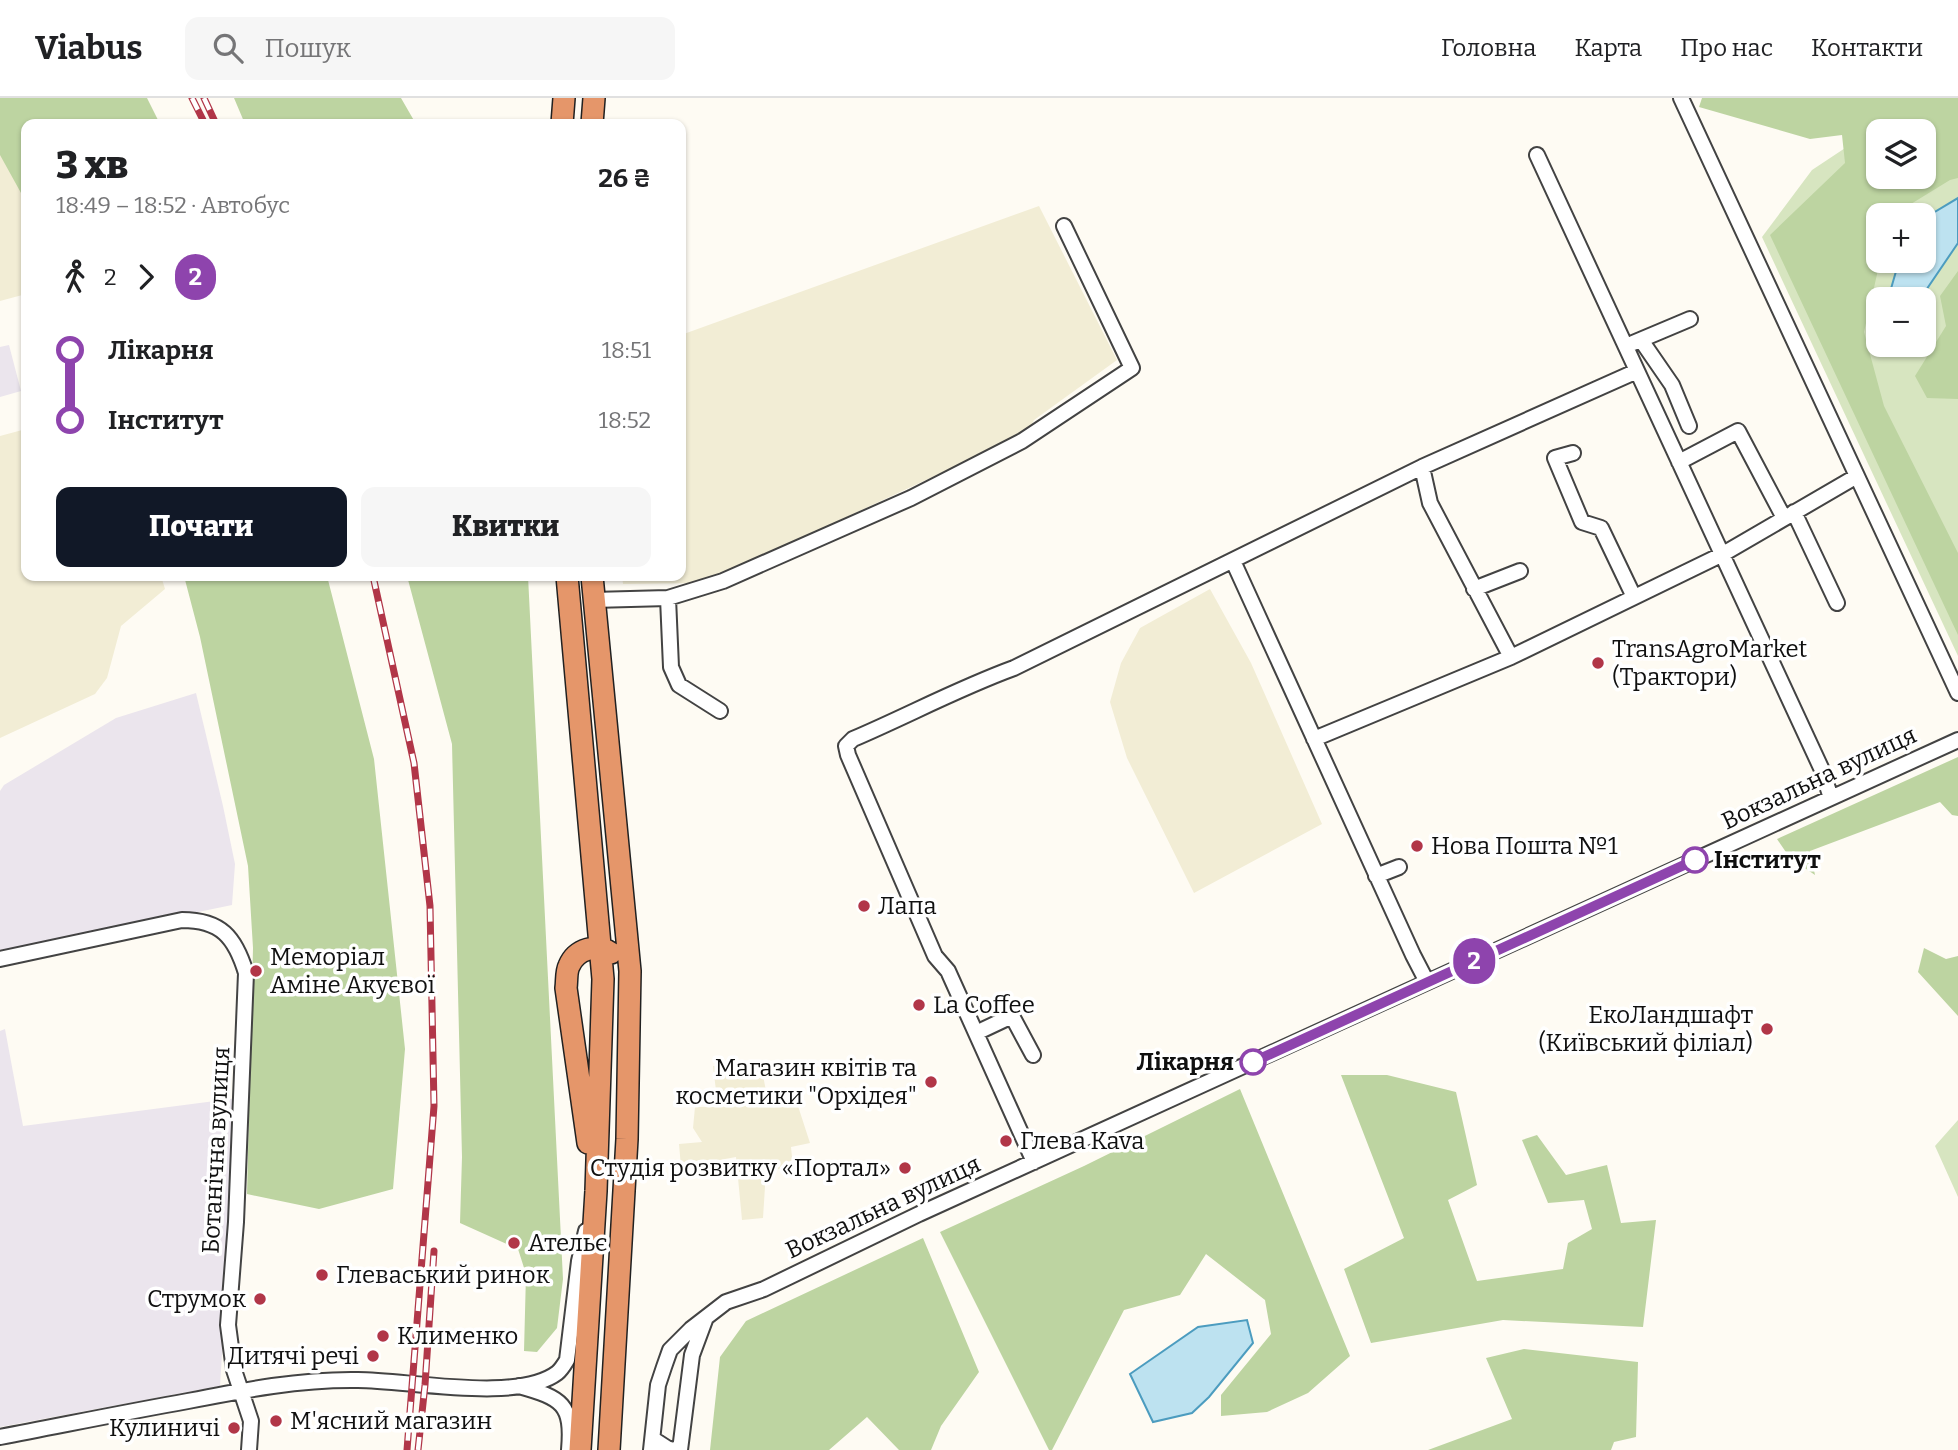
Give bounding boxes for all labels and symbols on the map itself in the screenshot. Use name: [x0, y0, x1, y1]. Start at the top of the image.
place label: TransAgroMarket (Трактори): [1612, 635, 1808, 691]
marker: TransAgroMarket (Трактори): [1590, 655, 1606, 671]
street label: Вокзальна вулиця: [1717, 721, 1921, 835]
place label: Нова Пошта №1: [1431, 832, 1618, 860]
marker: Нова Пошта №1: [1409, 838, 1425, 854]
place label: Інститут: [1714, 846, 1821, 874]
marker: Інститут: [1682, 847, 1708, 873]
place label: Лапа: [878, 892, 937, 920]
marker: Лапа: [856, 898, 872, 914]
line badge: 2: [1451, 938, 1497, 984]
place label: Меморіал Аміне Акуєвої: [270, 943, 435, 999]
marker: Меморіал Аміне Акуєвої: [248, 963, 264, 979]
place label: La Coffee: [933, 991, 1035, 1019]
marker: La Coffee: [911, 997, 927, 1013]
place label: ЕкоЛандшафт (Київський філіал): [1538, 1001, 1753, 1057]
marker: ЕкоЛандшафт (Київський філіал): [1759, 1021, 1775, 1037]
street label: Ботанічна вулиця: [197, 1046, 235, 1254]
place label: Лікарня: [1137, 1048, 1234, 1076]
marker: Лікарня: [1240, 1049, 1266, 1075]
place label: Магазин квітів та косметики "Орхідея": [676, 1054, 917, 1110]
marker: Магазин квітів та косметики "Орхідея": [923, 1074, 939, 1090]
place label: Глева Kava: [1020, 1127, 1144, 1155]
marker: Глева Kava: [998, 1133, 1014, 1149]
street label: Вокзальна вулиця: [781, 1150, 985, 1264]
place label: Студія розвитку «Портал»: [590, 1154, 891, 1182]
marker: Студія розвитку «Портал»: [897, 1160, 913, 1176]
place label: Ательє: [528, 1229, 607, 1257]
marker: Ательє: [506, 1235, 522, 1251]
place label: Глеваський ринок: [336, 1261, 550, 1289]
marker: Глеваський ринок: [314, 1267, 330, 1283]
place label: Струмок: [147, 1285, 246, 1313]
marker: Струмок: [252, 1291, 268, 1307]
place label: Клименко: [397, 1322, 518, 1350]
marker: Клименко: [375, 1328, 391, 1344]
place label: Дитячі речі: [228, 1342, 359, 1370]
marker: Дитячі речі: [365, 1348, 381, 1364]
place label: М'ясний магазин: [290, 1407, 492, 1435]
marker: М'ясний магазин: [268, 1413, 284, 1429]
place label: Кулиничі: [109, 1414, 220, 1442]
marker: Кулиничі: [226, 1420, 242, 1436]

